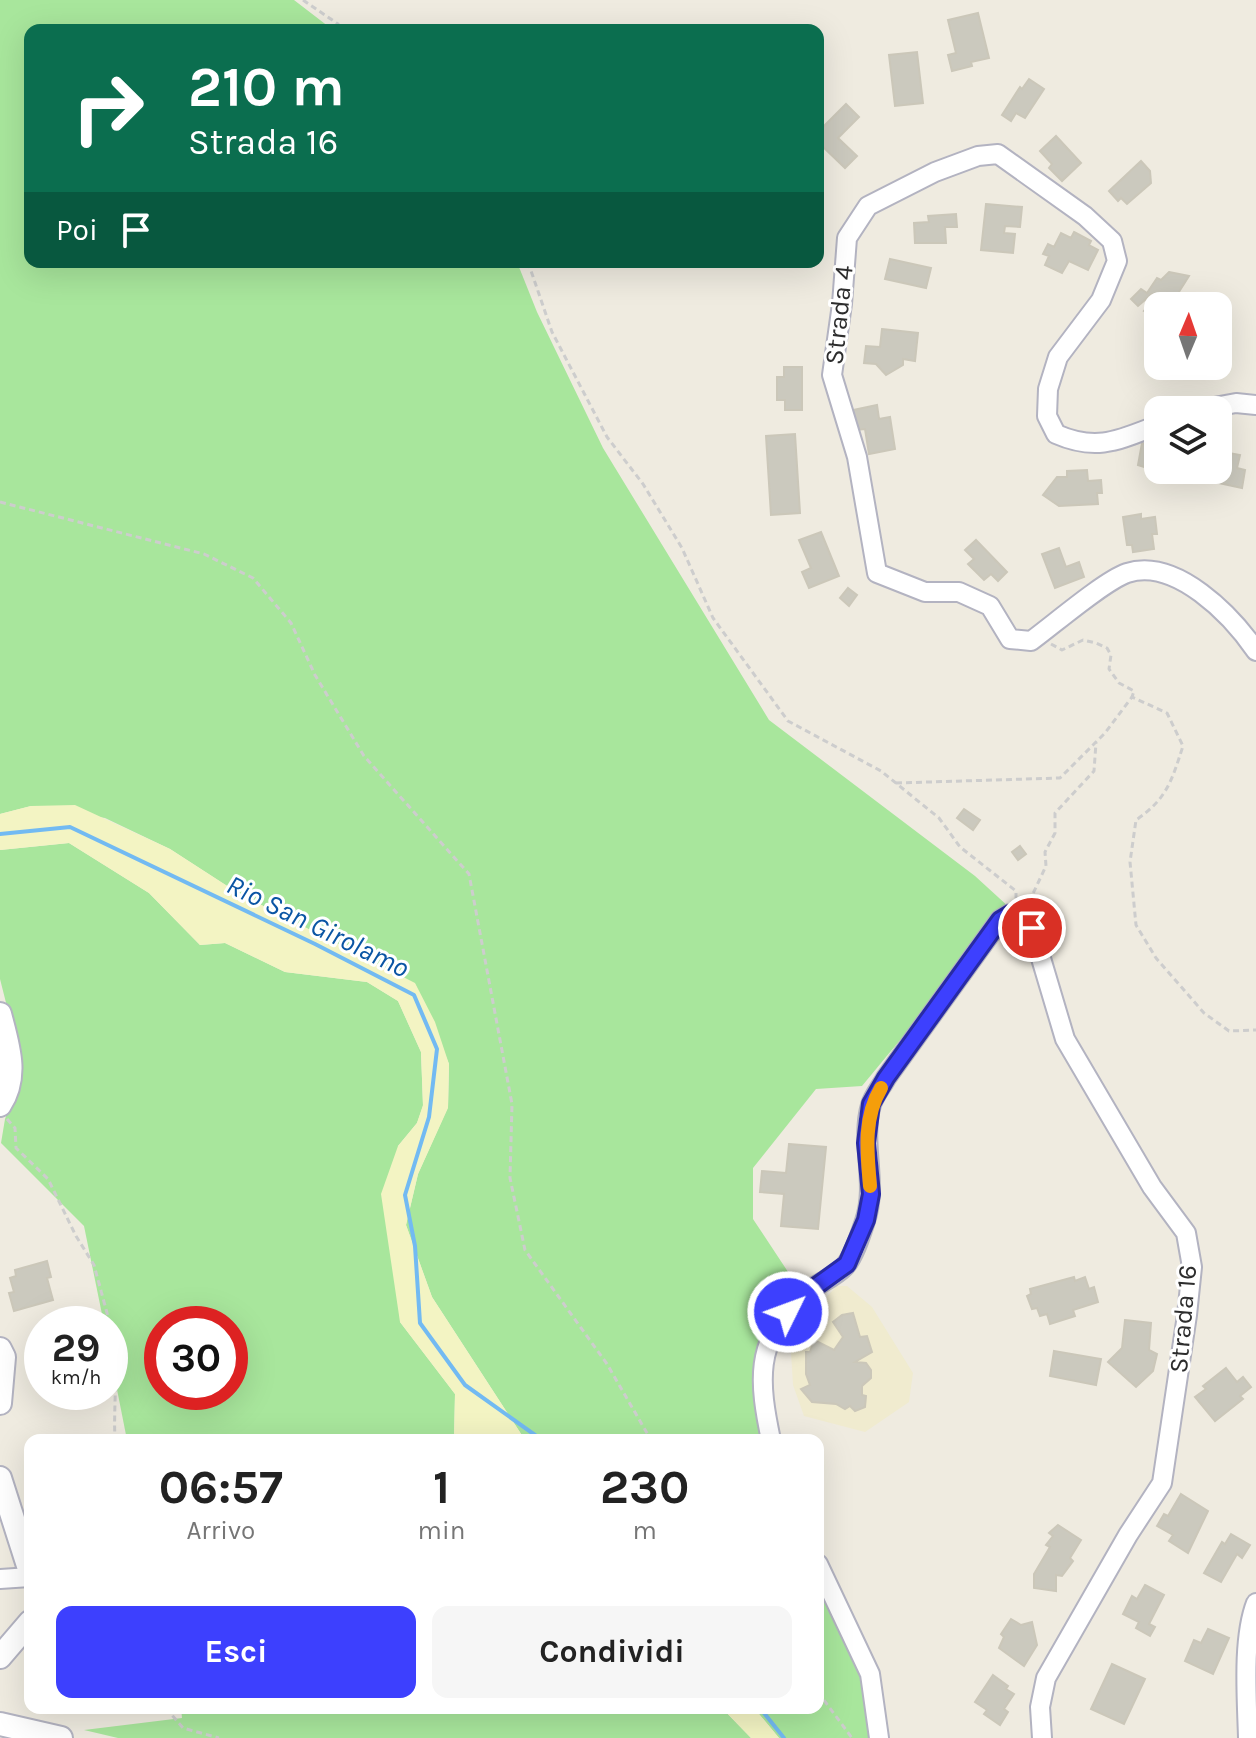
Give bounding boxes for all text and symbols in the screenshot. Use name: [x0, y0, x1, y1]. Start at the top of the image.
text: 210 m: [188, 54, 345, 119]
icon: right: [56, 56, 160, 160]
text: Strada 16: [188, 121, 338, 163]
icon: arrive: [114, 208, 158, 252]
text: Poi: [56, 212, 98, 248]
street label: Strada 4: [818, 264, 860, 366]
north arrow: [1144, 292, 1232, 380]
map controls: [1144, 292, 1232, 484]
button: layers: [1144, 396, 1232, 484]
water label: Rio San Girolamo: [221, 868, 415, 985]
pin: [998, 894, 1066, 962]
icon: arrive: [1010, 906, 1054, 950]
street label: Strada 16: [1163, 1264, 1203, 1374]
position arrow: [746, 1270, 830, 1354]
speed limit sign: 30: [144, 1306, 248, 1410]
text: 29: [52, 1324, 100, 1371]
text: km/h: [51, 1366, 101, 1389]
text: 06:57: [159, 1459, 283, 1515]
text: 1: [433, 1459, 450, 1515]
text: 230: [600, 1459, 689, 1515]
text: Arrivo: [186, 1515, 255, 1546]
text: min: [418, 1515, 465, 1546]
text: m: [633, 1515, 657, 1546]
button: Esci: [56, 1606, 416, 1698]
button: Condividi: [432, 1606, 792, 1698]

